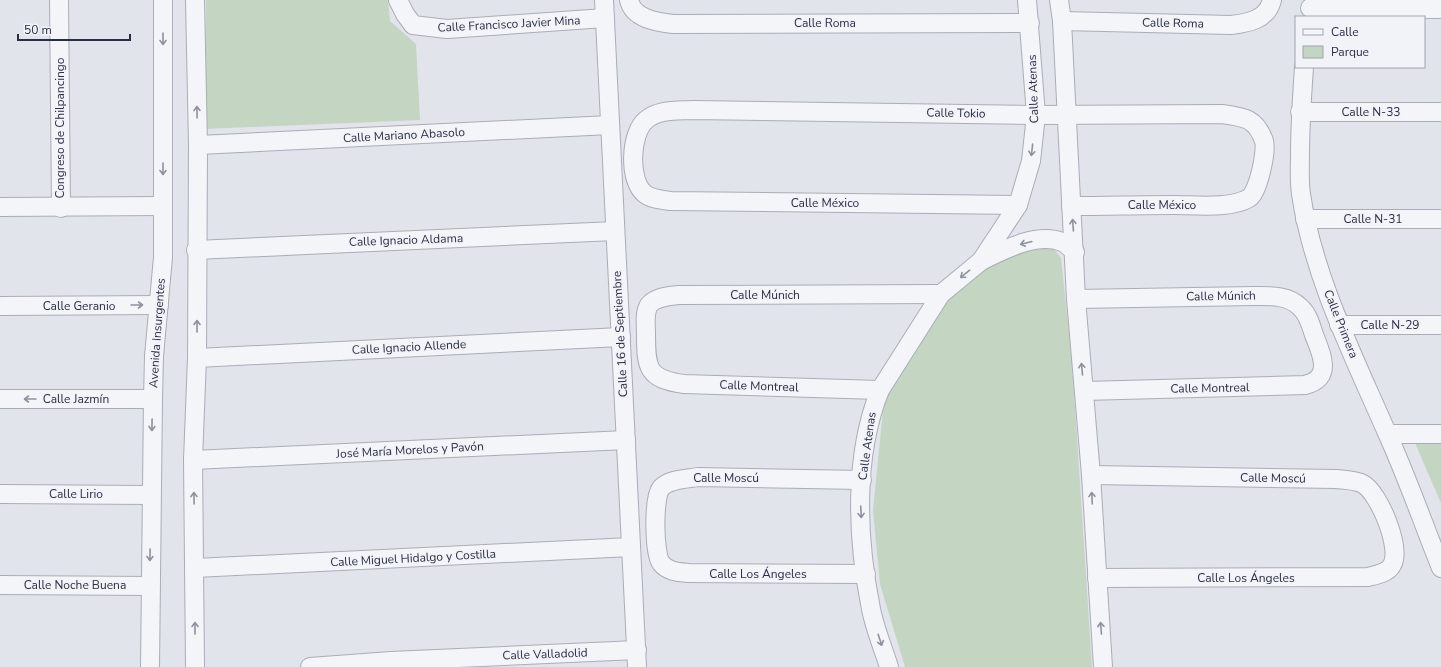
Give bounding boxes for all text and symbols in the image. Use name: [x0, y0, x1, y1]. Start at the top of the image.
street label: Calle Francisco Javier Mina: [437, 12, 581, 36]
street label: Calle Roma: [1142, 14, 1204, 32]
street label: Calle Roma: [794, 15, 856, 31]
scale bar: [18, 16, 130, 42]
legend: [1295, 16, 1425, 68]
text: 50 m: [24, 22, 52, 38]
text: Calle: [1331, 24, 1359, 40]
one-way arrow: [159, 32, 167, 45]
text: Parque: [1331, 44, 1369, 60]
street label: Calle Atenas: [1024, 54, 1042, 124]
street label: Congreso de Chilpancingo: [52, 57, 68, 199]
street label: Calle Tokio: [926, 104, 986, 122]
street label: Calle N-33: [1341, 104, 1401, 120]
one-way arrow: [193, 106, 201, 119]
street label: Calle Mariano Abasolo: [343, 124, 466, 146]
one-way arrow: [1028, 143, 1036, 156]
one-way arrow: [159, 162, 167, 175]
street label: Calle México: [791, 195, 860, 211]
street label: Calle México: [1128, 197, 1197, 213]
street label: Calle N-31: [1343, 211, 1403, 227]
one-way arrow: [1069, 219, 1076, 232]
street label: Calle Ignacio Aldama: [349, 230, 463, 250]
one-way arrow: [1019, 240, 1032, 247]
one-way arrow: [960, 269, 971, 278]
street label: Calle 16 de Septiembre: [609, 270, 631, 398]
street label: Avenida Insurgentes: [145, 277, 169, 388]
street label: Calle Múnich: [730, 287, 800, 303]
street label: Calle Múnich: [1186, 287, 1256, 305]
street label: Calle Primera: [1320, 287, 1362, 361]
street label: Calle Geranio: [43, 298, 116, 314]
one-way arrow: [130, 302, 143, 309]
street label: Calle N-29: [1360, 317, 1420, 333]
one-way arrow: [193, 320, 200, 333]
street label: Calle Ignacio Allende: [351, 336, 467, 358]
one-way arrow: [1078, 363, 1085, 376]
street label: Calle Montreal: [719, 377, 799, 395]
street label: Calle Montreal: [1170, 379, 1250, 397]
street label: Calle Jazmín: [43, 391, 109, 407]
one-way arrow: [24, 395, 37, 403]
street label: Calle Atenas: [854, 411, 880, 481]
one-way arrow: [148, 418, 156, 431]
street label: José María Morelos y Pavón: [335, 438, 484, 462]
street label: Calle Moscú: [1240, 469, 1306, 487]
street label: Calle Moscú: [693, 470, 759, 486]
street label: Calle Lirio: [49, 486, 103, 502]
one-way arrow: [190, 492, 198, 505]
one-way arrow: [1089, 492, 1096, 505]
one-way arrow: [857, 505, 865, 518]
street label: Calle Miguel Hidalgo y Costilla: [330, 546, 496, 570]
one-way arrow: [146, 548, 154, 561]
street label: Calle Los Ángeles: [709, 566, 807, 582]
street label: Calle Los Ángeles: [1197, 570, 1295, 586]
street label: Calle Noche Buena: [24, 577, 126, 593]
one-way arrow: [191, 622, 199, 635]
one-way arrow: [1097, 622, 1104, 635]
one-way arrow: [877, 633, 884, 646]
street label: Calle Valladolid: [502, 645, 588, 663]

